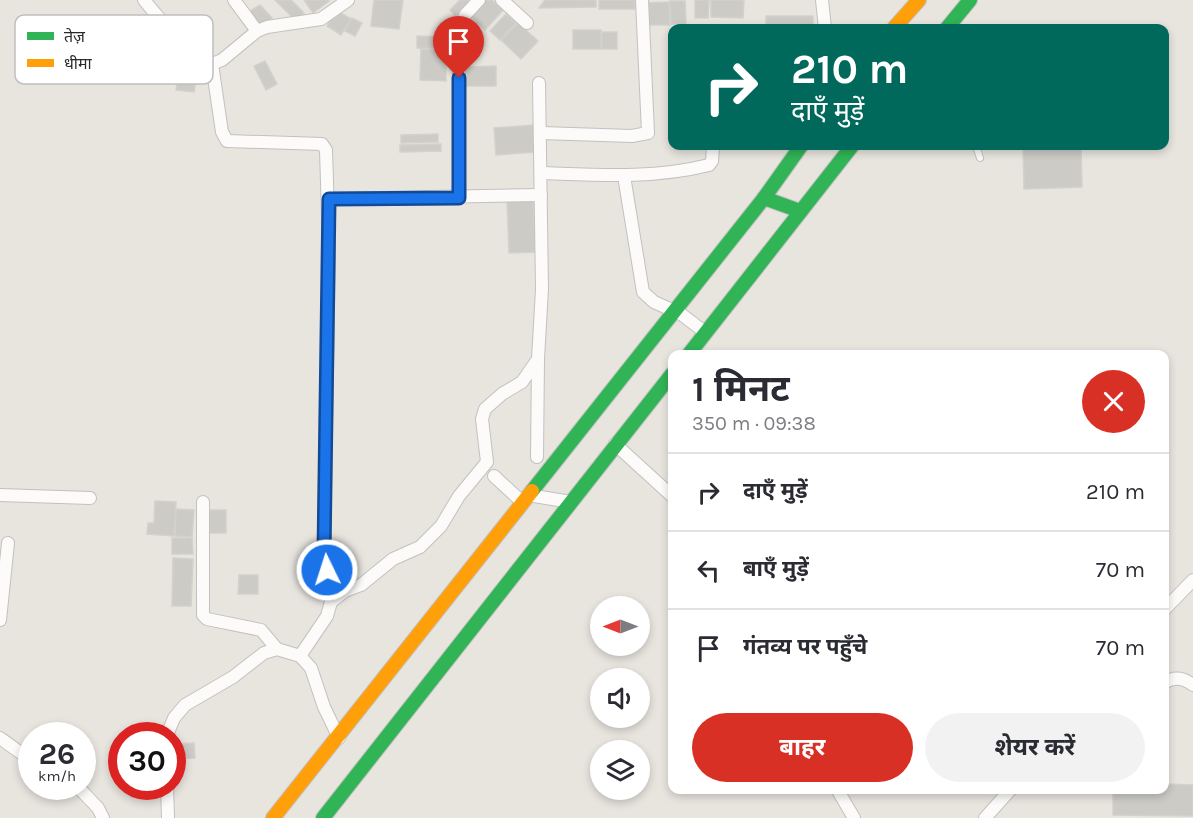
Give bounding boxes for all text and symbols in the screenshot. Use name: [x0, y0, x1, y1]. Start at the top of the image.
legend: [15, 15, 213, 84]
pin: [433, 16, 484, 78]
icon: arrive: [442, 25, 475, 58]
text: तेज़: [64, 27, 86, 46]
text: 210 m: [791, 44, 908, 94]
icon: right: [692, 48, 770, 126]
text: धीमा: [64, 54, 93, 73]
text: दाएँ मुड़ें: [791, 95, 864, 127]
text: 1 मिनट: [692, 368, 790, 410]
button: close: [1082, 370, 1145, 433]
text: 350 m · 09:38: [692, 412, 816, 435]
icon: right: [692, 476, 725, 509]
text: दाएँ मुड़ें: [743, 478, 808, 504]
text: 210 m: [1086, 479, 1145, 505]
position arrow: [295, 538, 359, 602]
icon: left: [692, 554, 725, 587]
text: बाएँ मुड़ें: [743, 556, 809, 582]
text: 70 m: [1096, 557, 1145, 583]
north arrow: [590, 596, 650, 656]
map controls: [590, 596, 650, 800]
icon: arrive: [692, 632, 725, 665]
text: गंतव्य पर पहुँचे: [743, 634, 867, 660]
text: 70 m: [1096, 635, 1145, 661]
button: sound: [590, 668, 650, 728]
button: बाहर: [692, 713, 913, 782]
button: शेयर करें: [925, 713, 1145, 782]
speed limit sign: 30: [108, 722, 186, 800]
text: 26: [39, 736, 75, 772]
button: layers: [590, 740, 650, 800]
text: km/h: [38, 767, 76, 785]

